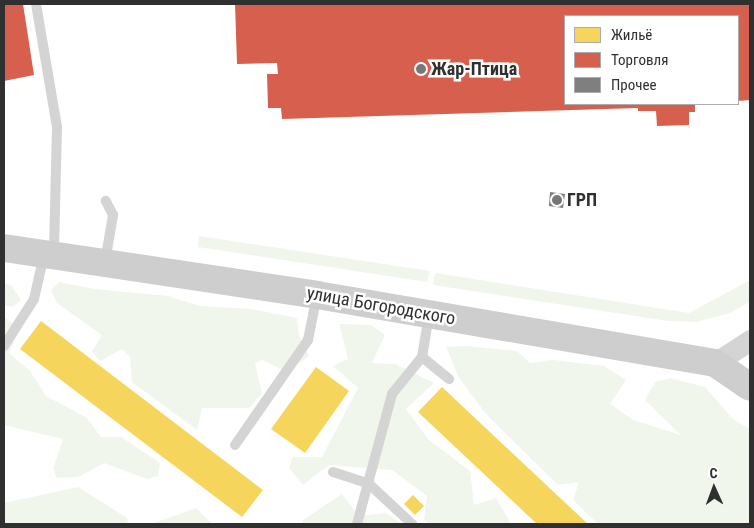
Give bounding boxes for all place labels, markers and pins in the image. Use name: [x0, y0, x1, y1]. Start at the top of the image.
place label: Жар-Птица: [431, 58, 517, 80]
marker: Жар-Птица: [415, 63, 427, 75]
place label: ГРП: [567, 189, 597, 211]
marker: ГРП: [551, 194, 563, 206]

